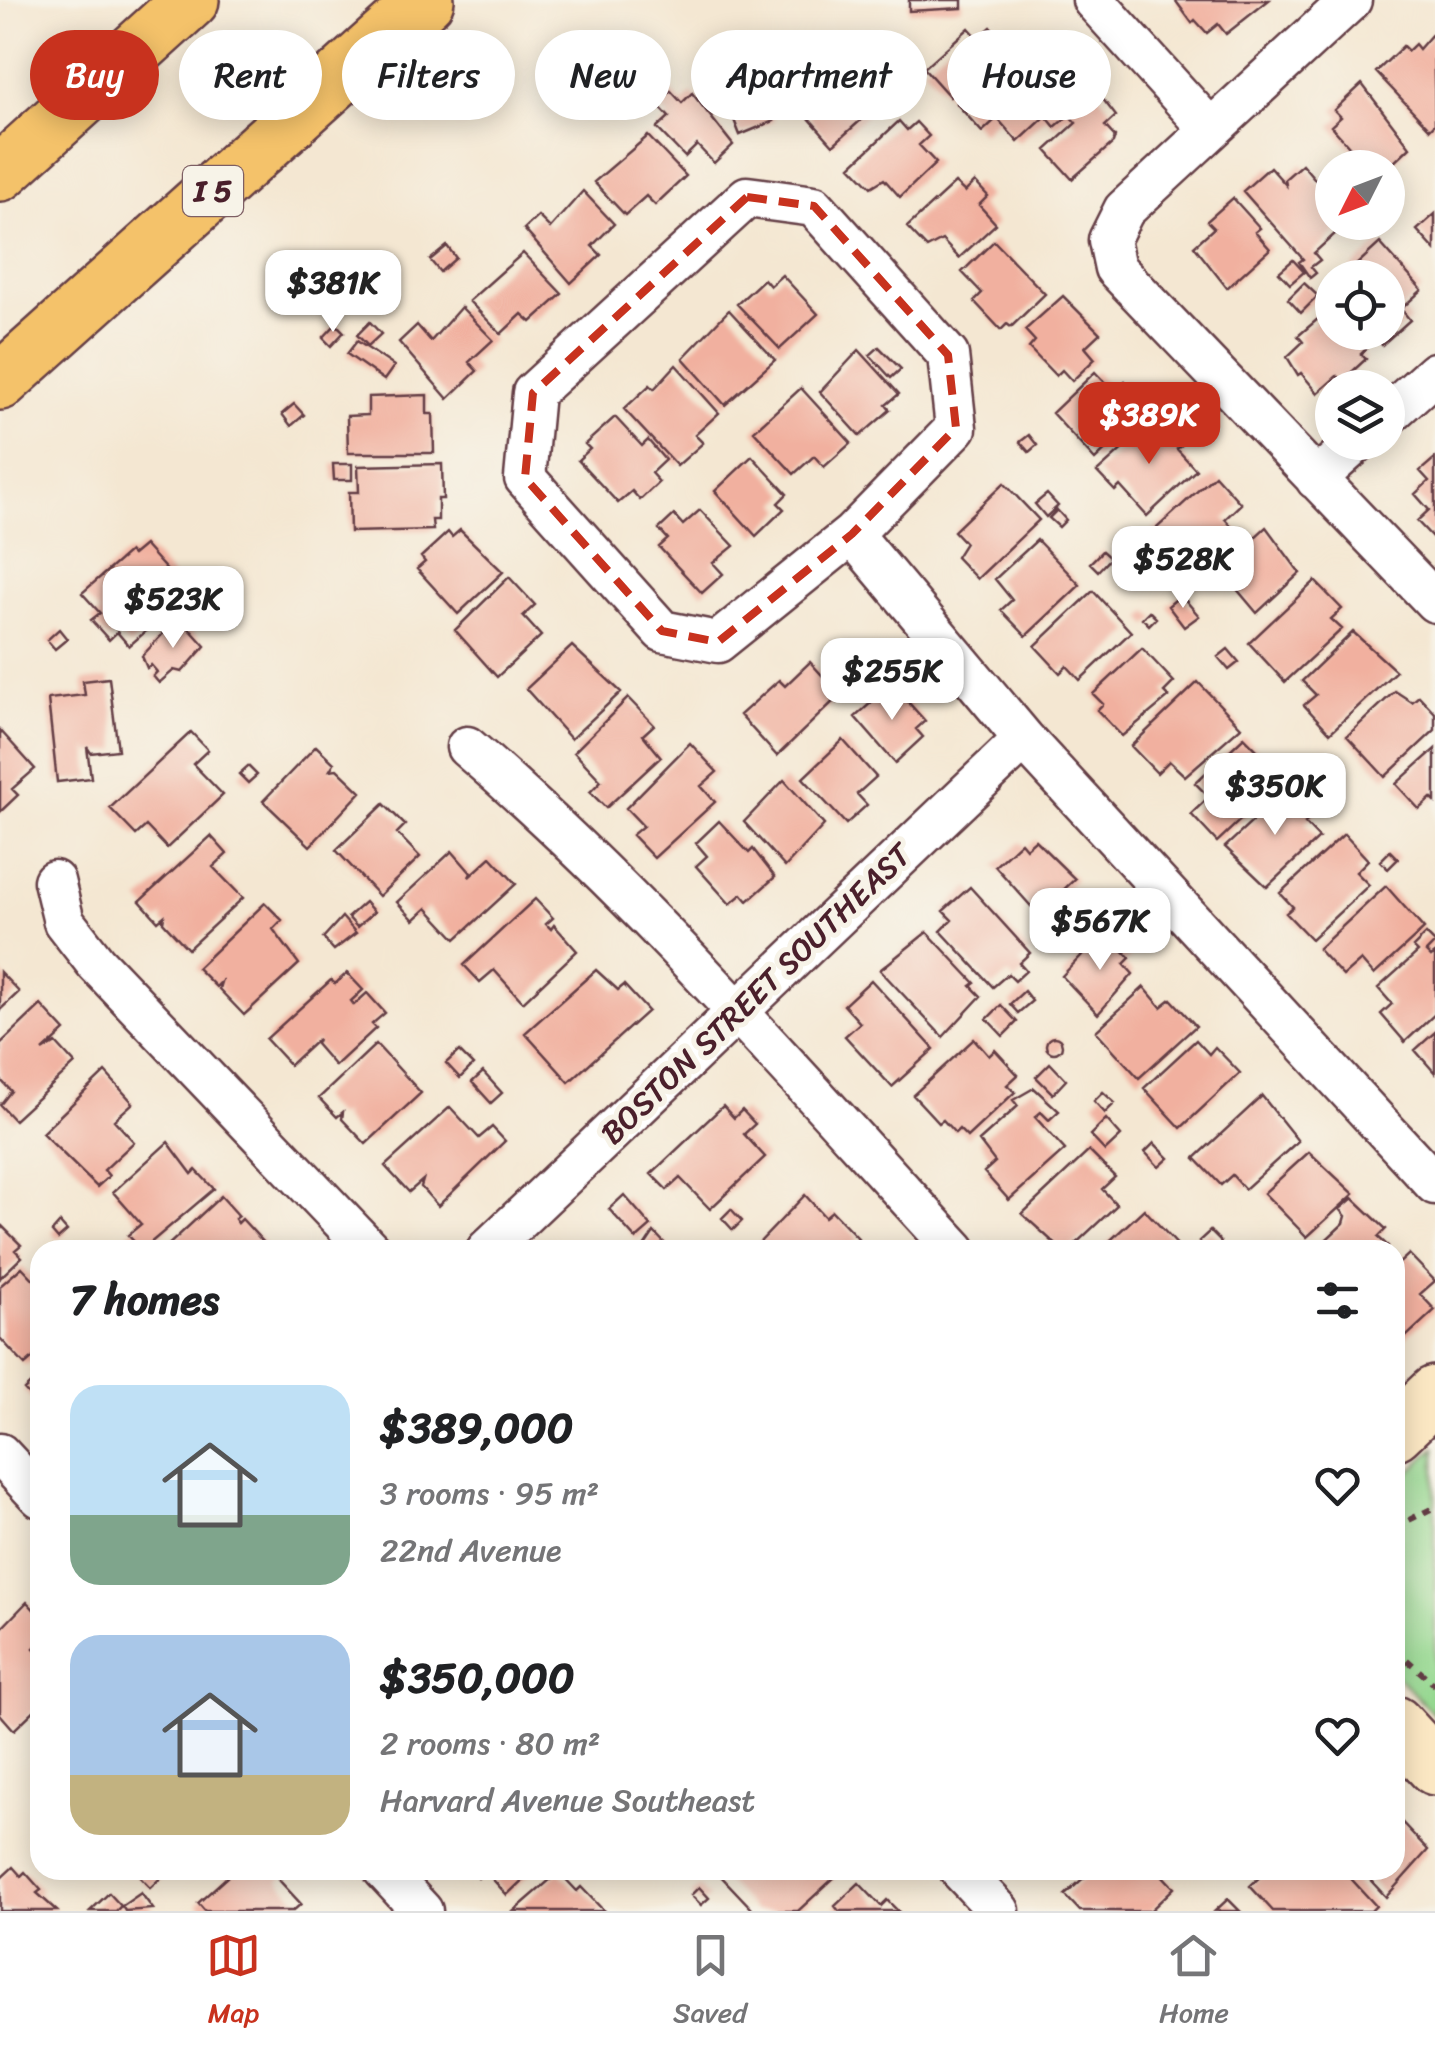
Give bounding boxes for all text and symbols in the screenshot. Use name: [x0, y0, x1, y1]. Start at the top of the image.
chip: Buy: [30, 30, 159, 120]
chip: Rent: [179, 30, 322, 120]
chip: Filters: [342, 30, 515, 120]
chip: New: [535, 30, 671, 120]
chip: Apartment: [691, 30, 927, 120]
chip: House: [947, 30, 1111, 120]
north arrow: [1315, 150, 1405, 240]
map controls: [1315, 150, 1405, 460]
road number: I 5: [183, 166, 243, 216]
pin: $381K: [263, 250, 403, 335]
text: $381K: [287, 254, 379, 311]
button: locate: [1315, 260, 1405, 350]
button: layers: [1315, 370, 1405, 460]
pin: $389K: [1079, 382, 1219, 467]
text: $389K: [1100, 386, 1198, 443]
pin: $528K: [1113, 526, 1253, 611]
text: $528K: [1134, 530, 1232, 587]
pin: $523K: [103, 566, 243, 651]
text: $523K: [125, 570, 221, 627]
pin: $255K: [822, 638, 962, 723]
text: $255K: [843, 642, 941, 699]
pin: $350K: [1205, 753, 1345, 838]
text: $350K: [1226, 757, 1324, 814]
street label: BOSTON STREET SOUTHEAST: [586, 827, 927, 1159]
pin: $567K: [1030, 888, 1170, 973]
text: $567K: [1052, 892, 1149, 949]
text: 7 homes: [70, 1263, 219, 1337]
icon: filters: [1310, 1273, 1365, 1328]
text: $389,000: [380, 1391, 573, 1465]
icon: home: [150, 1425, 270, 1545]
icon: heart: [1310, 1458, 1365, 1513]
text: 3 rooms · 95 m²: [380, 1465, 599, 1522]
text: 22nd Avenue: [380, 1522, 562, 1579]
text: $350,000: [380, 1641, 574, 1715]
icon: home: [150, 1675, 270, 1795]
icon: heart: [1310, 1708, 1365, 1763]
text: 2 rooms · 80 m²: [380, 1715, 600, 1772]
text: Harvard Avenue Southeast: [380, 1772, 755, 1829]
tab: Map: [206, 1928, 261, 2037]
tab: Saved: [673, 1928, 747, 2037]
tab: Home: [1159, 1928, 1229, 2037]

